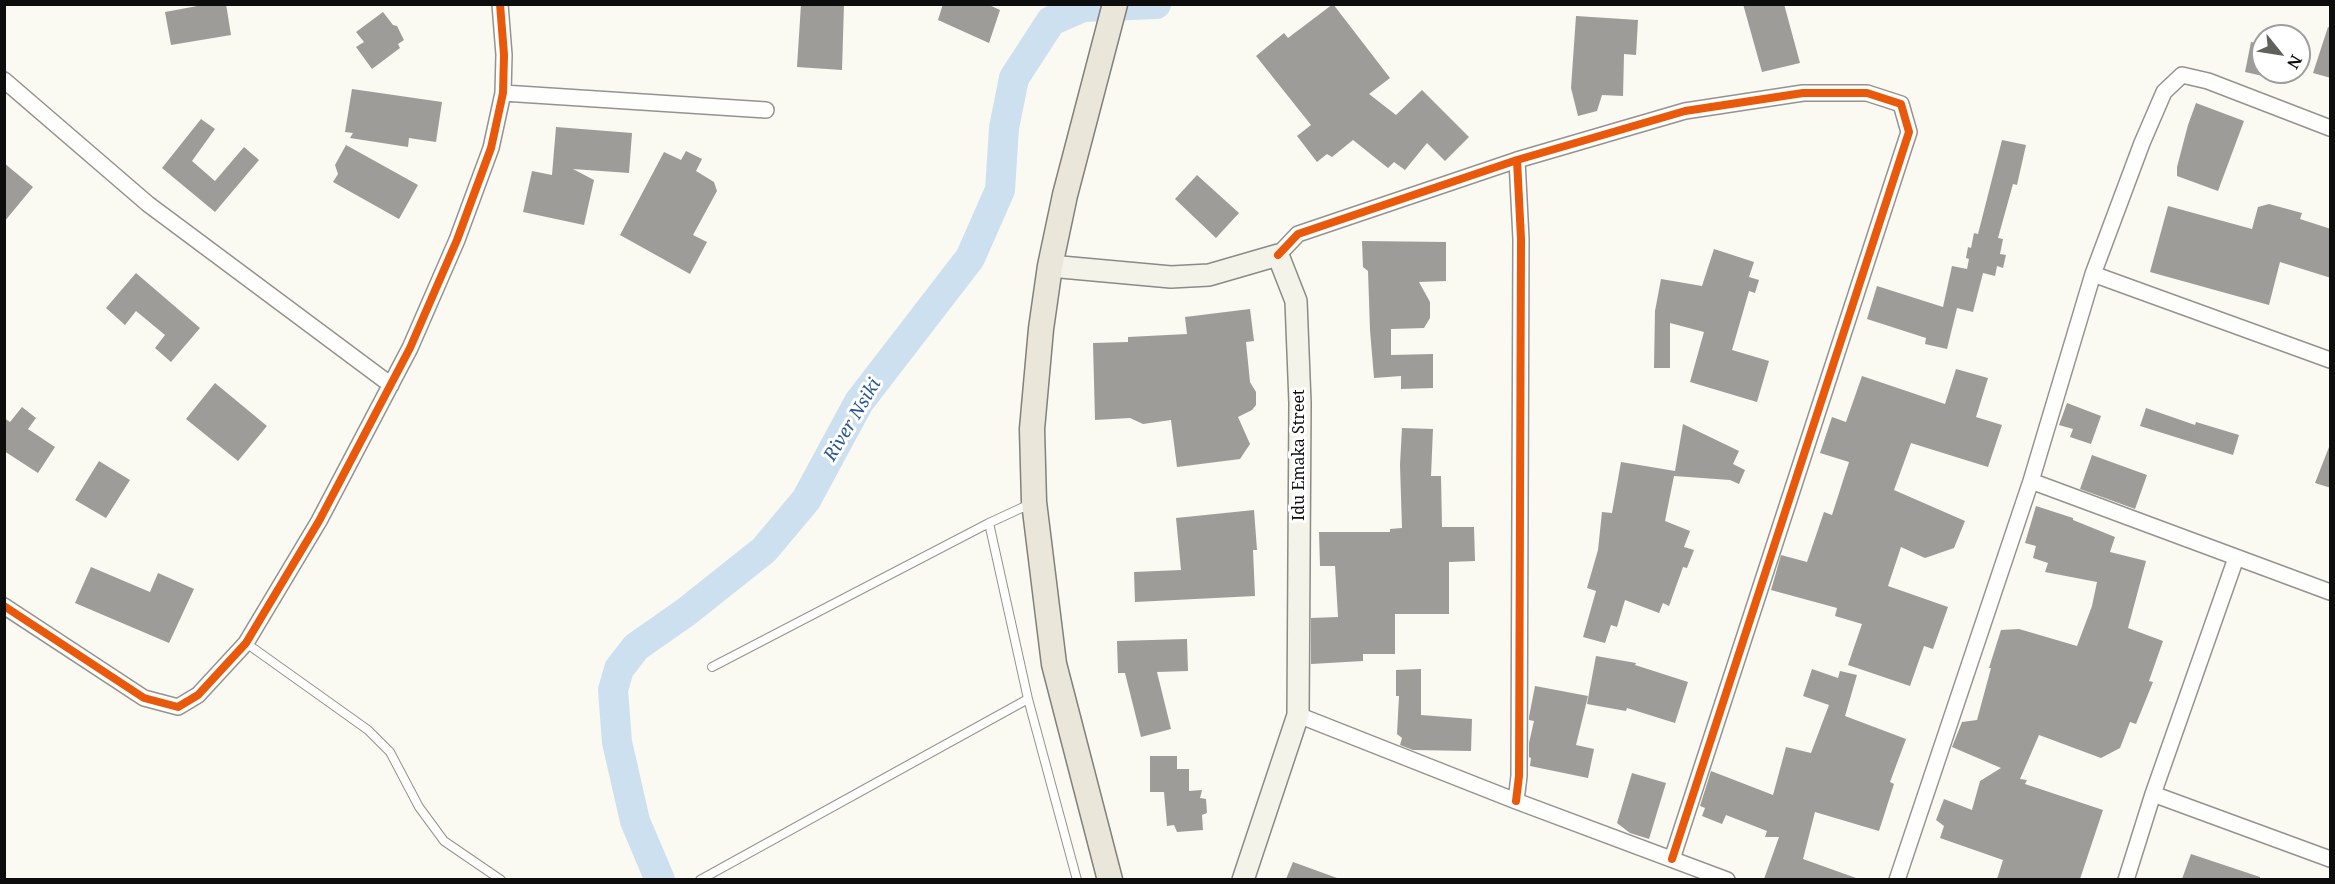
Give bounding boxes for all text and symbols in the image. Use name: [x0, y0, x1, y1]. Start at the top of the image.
north arrow: [2251, 24, 2311, 84]
text: N: [2282, 51, 2308, 73]
water label: River Nsiki: [820, 375, 886, 465]
street label: Idu Emaka Street: [1289, 389, 1309, 521]

